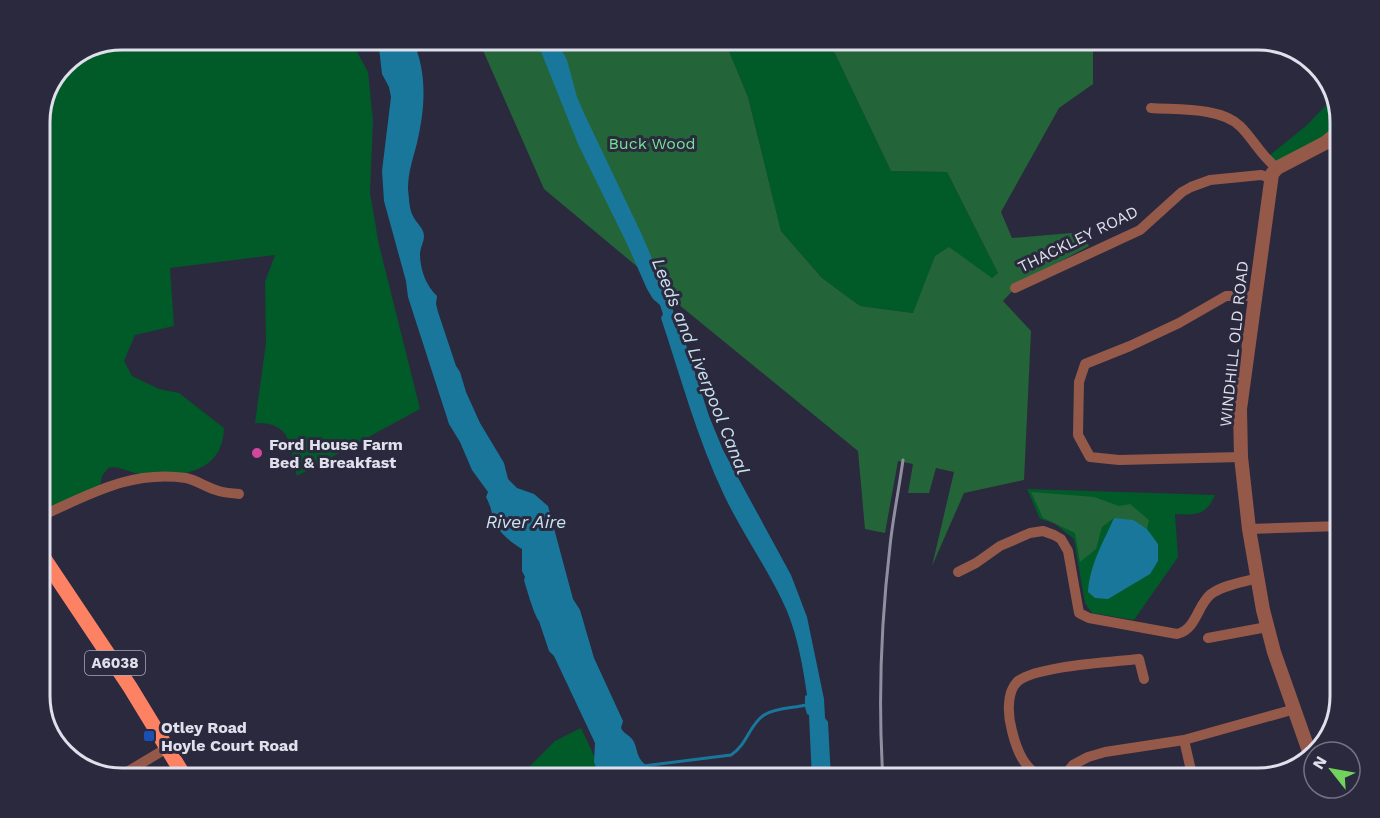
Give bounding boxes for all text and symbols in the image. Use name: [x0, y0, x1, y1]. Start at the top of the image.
park label: Buck Wood: [608, 134, 696, 153]
street label: THACKLEY ROAD: [1015, 202, 1141, 276]
water label: Leeds and Liverpool Canal: [648, 255, 754, 477]
street label: WINDHILL OLD ROAD: [1216, 260, 1252, 428]
place label: Ford House Farm Bed & Breakfast: [269, 435, 403, 472]
marker: Ford House Farm Bed & Breakfast: [250, 446, 264, 460]
water label: River Aire: [486, 511, 566, 532]
road number: A6038: [85, 651, 145, 675]
place label: Otley Road Hoyle Court Road: [161, 718, 298, 755]
marker: Otley Road Hoyle Court Road: [142, 729, 156, 743]
north arrow: [1302, 740, 1362, 800]
text: N: [1308, 753, 1331, 773]

